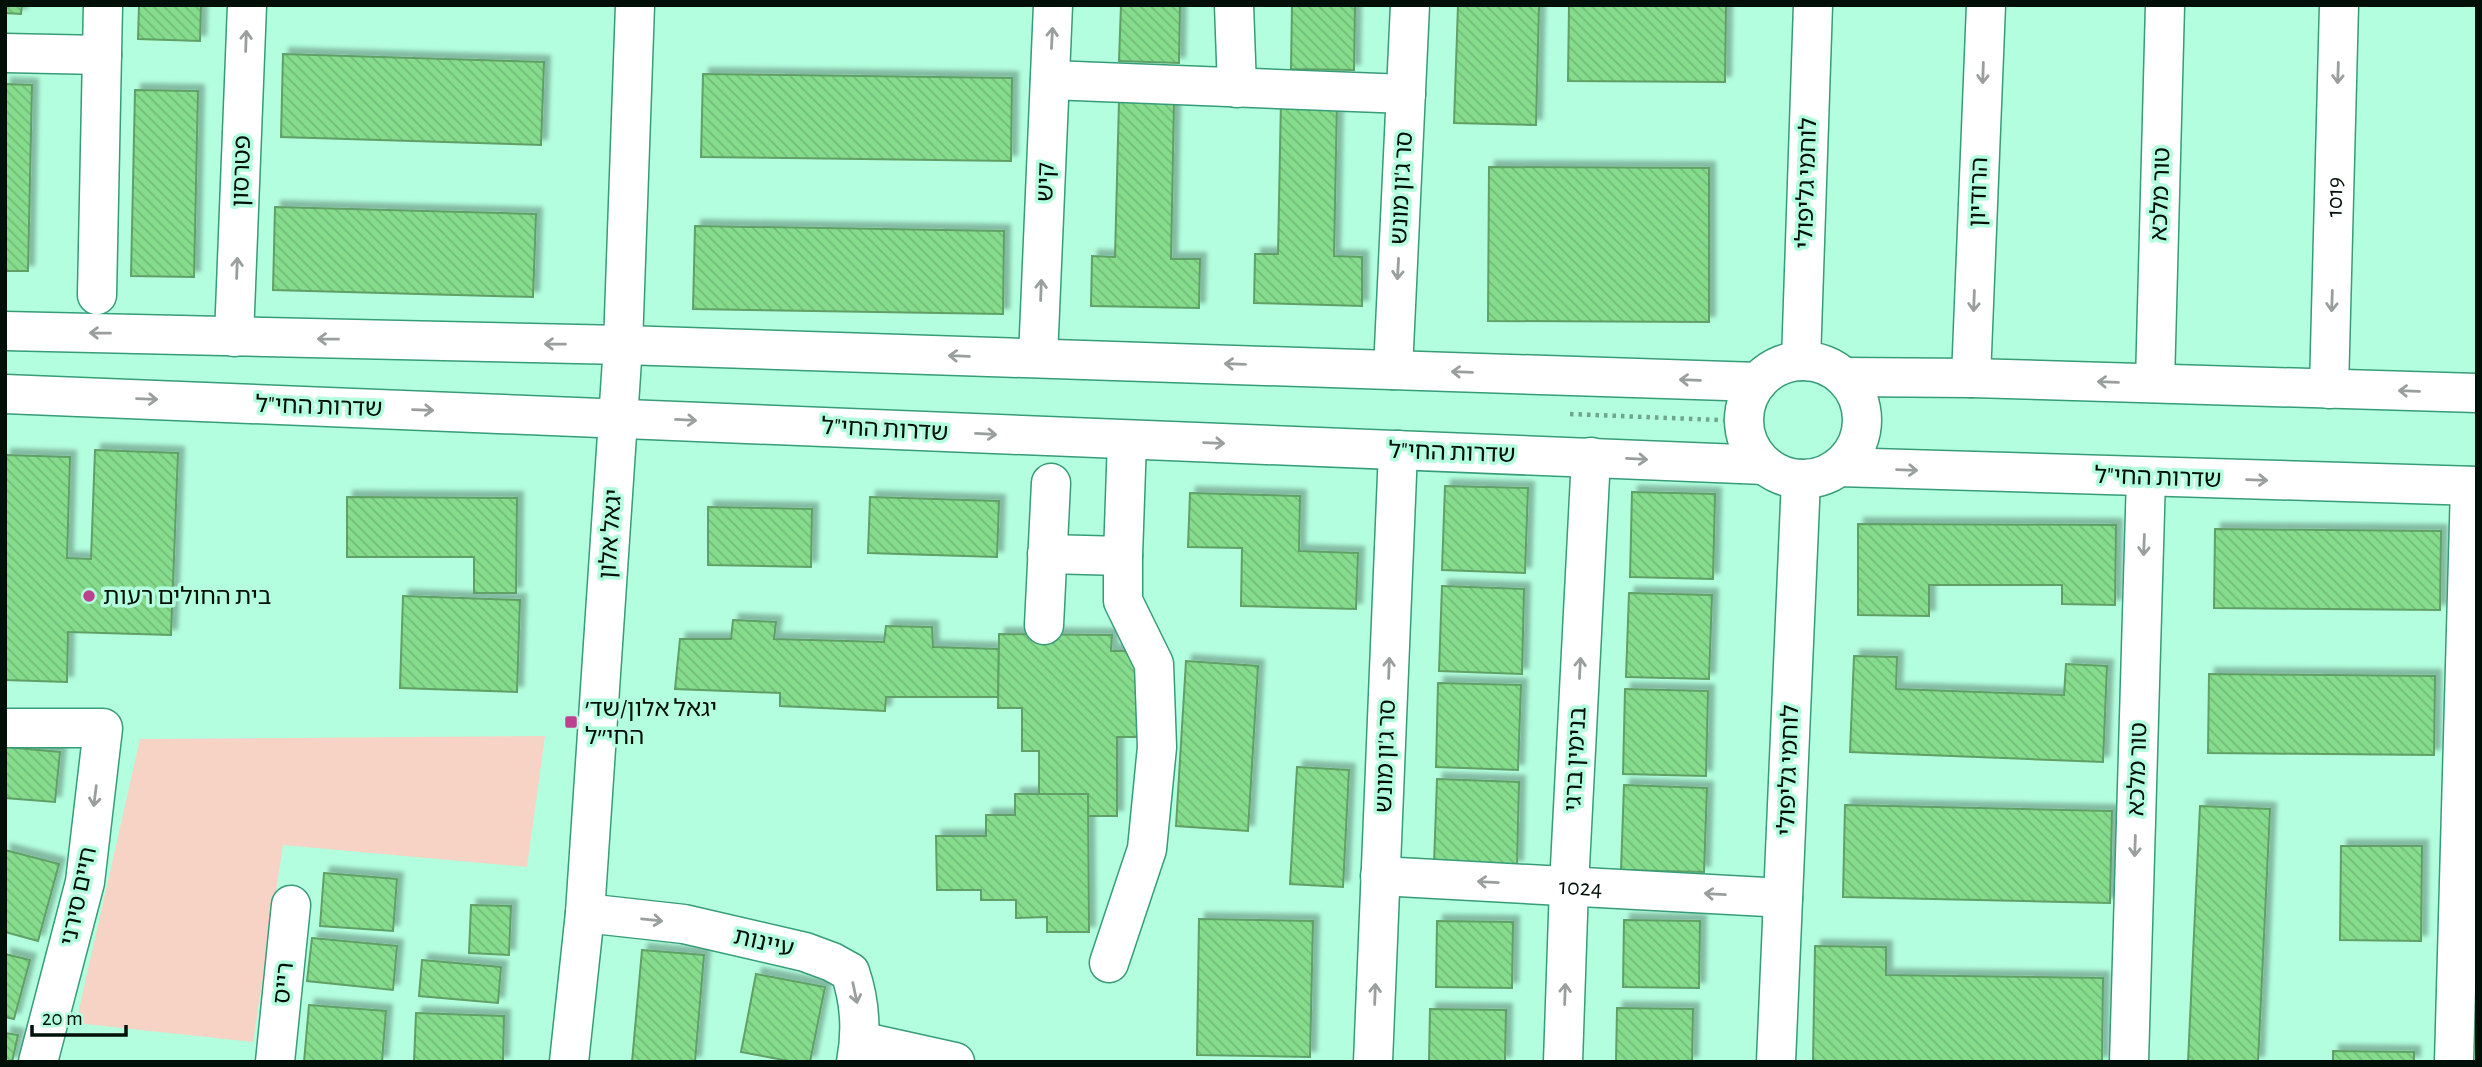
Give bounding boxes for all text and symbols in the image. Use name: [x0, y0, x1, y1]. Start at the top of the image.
one-way arrow: [1045, 27, 1058, 50]
one-way arrow: [239, 30, 252, 53]
one-way arrow: [1976, 62, 1989, 85]
one-way arrow: [2331, 62, 2344, 85]
street label: לוחמי גליפולי: [1793, 117, 1821, 249]
street label: סר ג'ון מונש: [1387, 131, 1417, 245]
street label: פטרסון: [229, 135, 255, 208]
street label: טור מלכא: [2147, 147, 2175, 241]
street label: הרודיון: [1966, 157, 1992, 227]
street label: קיש: [1033, 162, 1059, 202]
street label: 1019: [2322, 177, 2348, 218]
one-way arrow: [230, 257, 243, 280]
one-way arrow: [1391, 257, 1404, 280]
one-way arrow: [1034, 279, 1047, 302]
one-way arrow: [1967, 289, 1980, 312]
one-way arrow: [2325, 289, 2338, 312]
one-way arrow: [89, 327, 112, 340]
one-way arrow: [316, 332, 339, 345]
one-way arrow: [544, 337, 567, 351]
one-way arrow: [947, 349, 970, 362]
one-way arrow: [1224, 358, 1247, 371]
one-way arrow: [1451, 366, 1474, 379]
one-way arrow: [1678, 374, 1701, 387]
one-way arrow: [2096, 375, 2119, 389]
one-way arrow: [2397, 385, 2420, 398]
one-way arrow: [135, 393, 158, 406]
street label: שדרות החי"ל: [255, 393, 383, 421]
one-way arrow: [411, 403, 434, 416]
one-way arrow: [674, 414, 697, 427]
street label: שדרות החי"ל: [821, 415, 949, 445]
one-way arrow: [975, 428, 997, 441]
one-way arrow: [1202, 437, 1225, 450]
street label: שדרות החי"ל: [1388, 439, 1516, 467]
one-way arrow: [1625, 453, 1648, 466]
one-way arrow: [1895, 463, 1918, 477]
street label: שדרות החי"ל: [2094, 464, 2222, 492]
one-way arrow: [2245, 473, 2268, 487]
street label: יגאל אלון: [596, 488, 626, 580]
one-way arrow: [2137, 533, 2151, 556]
place label: בית החולים רעות: [103, 585, 272, 609]
marker: בית החולים רעות: [81, 588, 97, 604]
one-way arrow: [1382, 657, 1395, 680]
one-way arrow: [1574, 658, 1587, 680]
place label: יגאל אלון/שד׳ החי״ל: [585, 697, 717, 749]
street label: סר ג'ון מונש: [1372, 699, 1400, 813]
street label: לוחמי גליפולי: [1775, 704, 1803, 836]
street label: בנימין ברגי: [1561, 706, 1591, 812]
marker: יגאל אלון/שד׳ החי״ל: [563, 714, 579, 730]
street label: טור מלכא: [2124, 722, 2152, 816]
one-way arrow: [89, 784, 102, 807]
one-way arrow: [2128, 834, 2142, 857]
street label: חיים סירני: [57, 845, 101, 948]
one-way arrow: [1477, 875, 1500, 888]
street label: 1024: [1558, 875, 1603, 901]
one-way arrow: [1704, 888, 1727, 901]
one-way arrow: [641, 914, 663, 927]
street label: עיינות: [731, 924, 796, 962]
street label: רייס: [270, 961, 298, 1005]
one-way arrow: [849, 981, 863, 1004]
one-way arrow: [1369, 982, 1382, 1005]
one-way arrow: [1559, 982, 1572, 1005]
scale bar: [32, 993, 126, 1038]
text: 20 m: [42, 1008, 83, 1029]

